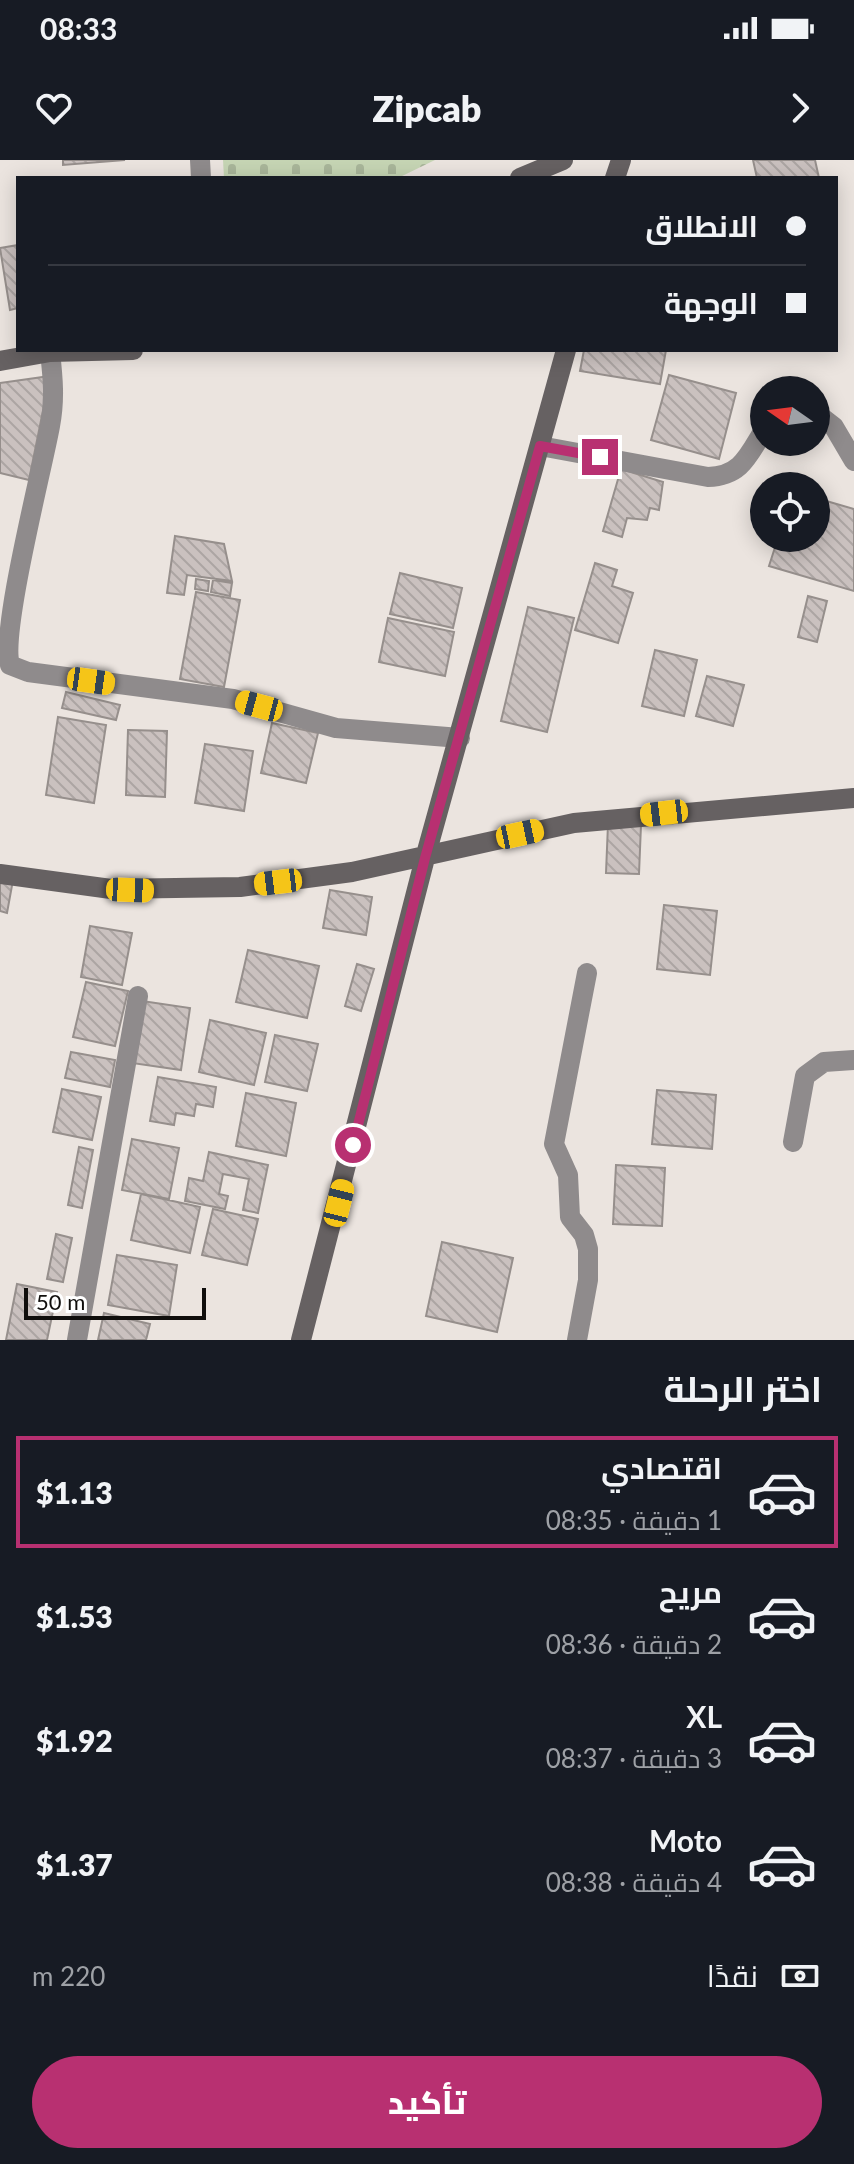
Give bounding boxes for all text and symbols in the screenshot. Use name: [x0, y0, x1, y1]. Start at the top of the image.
text: 08:33: [40, 10, 117, 46]
icon: heart: [32, 86, 76, 130]
text: Zipcab: [372, 86, 482, 130]
icon: forward: [778, 86, 822, 130]
text: الانطلاق: [645, 207, 758, 243]
text: الوجهة: [664, 284, 758, 320]
north arrow: [750, 376, 830, 456]
map controls: [750, 376, 830, 552]
route end: [582, 439, 618, 475]
button: locate: [750, 472, 830, 552]
car: [66, 666, 116, 696]
car: [233, 688, 285, 724]
car: [639, 798, 689, 828]
car: [494, 817, 546, 851]
car: [253, 867, 303, 897]
car: [106, 877, 154, 903]
route start: [335, 1127, 371, 1163]
car: [322, 1177, 356, 1229]
scale bar: [24, 1284, 206, 1320]
text: 50 m: [36, 1288, 85, 1315]
text: اختر الرحلة: [664, 1366, 822, 1410]
text: اقتصادي: [601, 1449, 722, 1485]
icon: car: [746, 1456, 818, 1528]
text: $1.13: [36, 1474, 113, 1510]
text: 1 دقيقة · 08:35: [546, 1504, 722, 1536]
text: مريح: [659, 1573, 722, 1609]
icon: car: [746, 1580, 818, 1652]
text: $1.53: [36, 1598, 113, 1634]
text: 2 دقيقة · 08:36: [546, 1628, 722, 1660]
text: XL: [686, 1698, 722, 1734]
icon: car: [746, 1704, 818, 1776]
text: $1.92: [36, 1722, 113, 1758]
text: 3 دقيقة · 08:37: [546, 1742, 722, 1774]
text: Moto: [649, 1822, 722, 1858]
icon: car: [746, 1828, 818, 1900]
text: $1.37: [36, 1846, 113, 1882]
text: 4 دقيقة · 08:38: [546, 1866, 722, 1898]
icon: cash: [778, 1954, 822, 1998]
text: نقدًا: [707, 1957, 758, 1993]
text: 220 m: [32, 1960, 105, 1992]
button: تأكيد: [32, 2056, 822, 2148]

